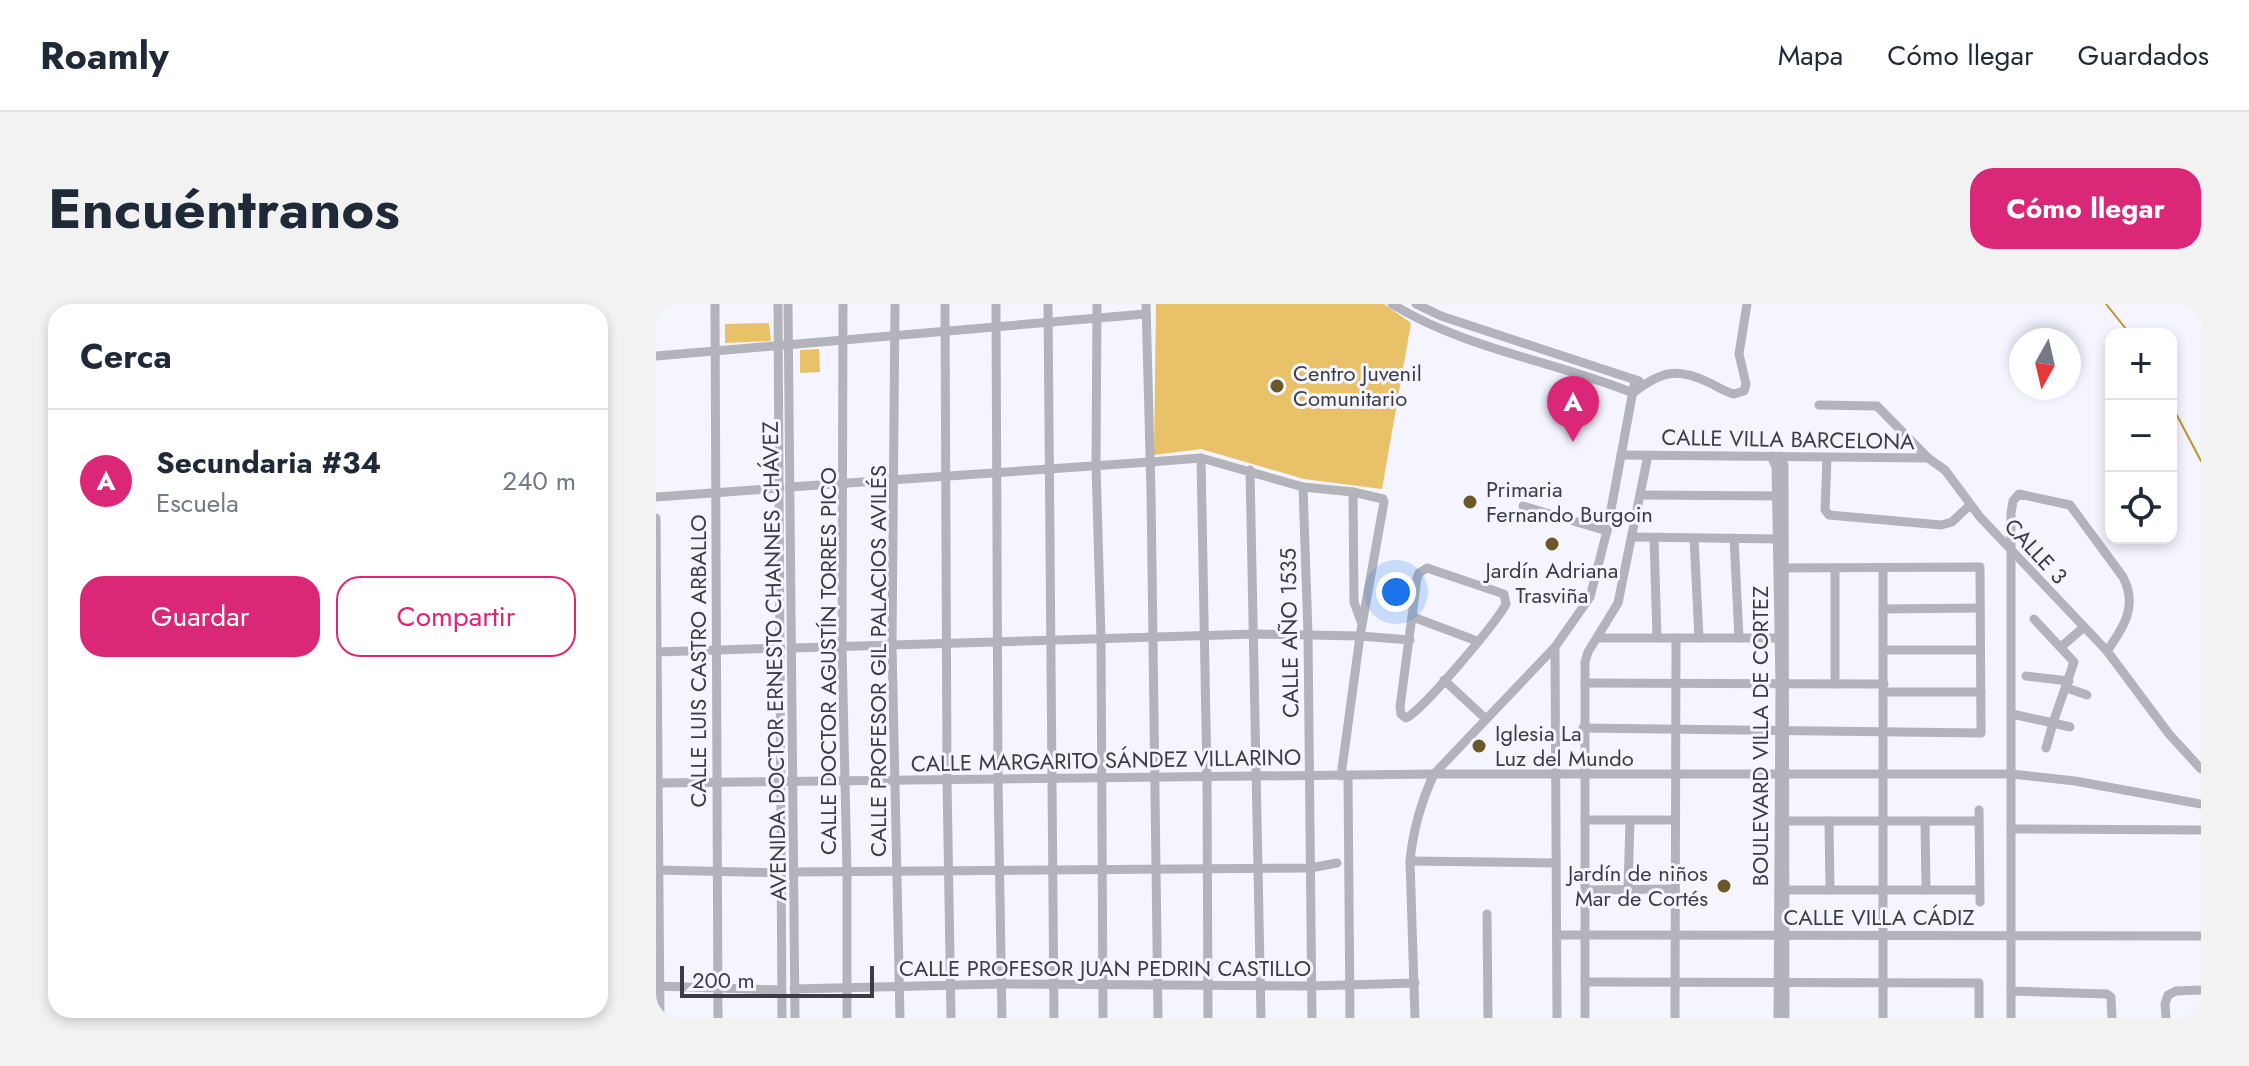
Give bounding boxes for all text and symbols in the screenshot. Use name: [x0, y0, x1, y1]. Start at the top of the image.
text: Roamly: [40, 28, 169, 83]
text: Mapa: [1778, 35, 1843, 76]
text: Cómo llegar: [1887, 35, 2034, 76]
text: Guardados: [2078, 35, 2209, 76]
text: Encuéntranos: [48, 168, 400, 249]
button: Cómo llegar: [1970, 168, 2201, 249]
north arrow: [2009, 328, 2081, 400]
map controls: [2105, 328, 2177, 544]
button: +: [2105, 328, 2177, 400]
text: Cerca: [80, 332, 172, 381]
place label: Centro Juvenil Comunitario: [1293, 357, 1422, 414]
pin: A: [1547, 376, 1599, 442]
marker: Centro Juvenil Comunitario: [1268, 377, 1286, 395]
button: −: [2105, 400, 2177, 472]
street label: AVENIDA DOCTOR ERNESTO CHANNES CHÁVEZ: [754, 421, 794, 901]
street label: CALLE VILLA BARCELONA: [1661, 421, 1915, 457]
text: Secundaria #34: [156, 441, 381, 484]
text: A: [96, 462, 116, 500]
text: 240 m: [502, 462, 576, 500]
street label: CALLE PROFESOR GIL PALACIOS AVILÉS: [862, 465, 894, 857]
street label: CALLE DOCTOR AGUSTÍN TORRES PICO: [812, 467, 844, 855]
button: locate: [2105, 472, 2177, 544]
place label: Primaria Fernando Burgoin: [1486, 473, 1653, 530]
text: Escuela: [156, 484, 239, 522]
marker: Primaria Fernando Burgoin: [1461, 493, 1479, 511]
street label: CALLE 3: [1997, 511, 2075, 591]
street label: CALLE LUIS CASTRO ARBALLO: [682, 514, 714, 808]
marker: Jardín Adriana Trasviña: [1543, 535, 1561, 553]
street label: CALLE AÑO 1535: [1272, 548, 1306, 718]
place label: Jardín Adriana Trasviña: [1483, 554, 1618, 611]
your location: [1376, 572, 1416, 612]
button: Guardar: [80, 576, 320, 657]
button: Compartir: [336, 576, 576, 657]
street label: BOULEVARD VILLA DE CORTEZ: [1744, 586, 1776, 886]
place label: Iglesia La Luz del Mundo: [1495, 717, 1634, 774]
marker: Iglesia La Luz del Mundo: [1470, 737, 1488, 755]
street label: CALLE MARGARITO SÁNDEZ VILLARINO: [911, 741, 1301, 779]
place label: Jardín de niños Mar de Cortés: [1565, 857, 1708, 914]
marker: Jardín de niños Mar de Cortés: [1715, 877, 1733, 895]
street label: CALLE VILLA CÁDIZ: [1784, 901, 1974, 933]
street label: CALLE PROFESOR JUAN PEDRIN CASTILLO: [899, 952, 1311, 984]
scale bar: [680, 962, 874, 998]
text: 200 m: [692, 964, 755, 996]

